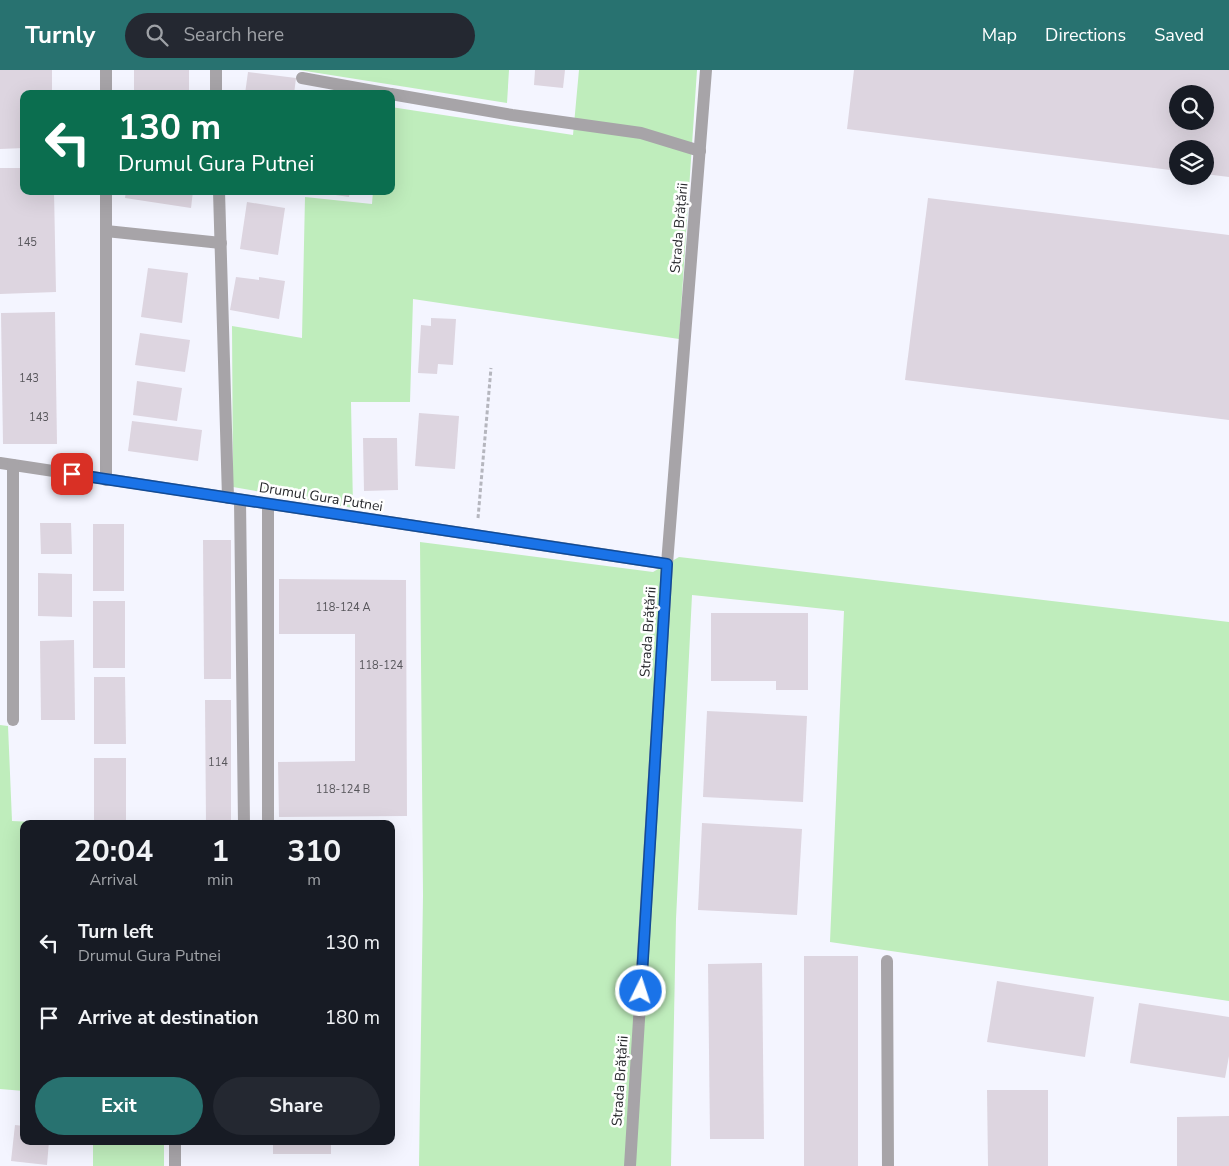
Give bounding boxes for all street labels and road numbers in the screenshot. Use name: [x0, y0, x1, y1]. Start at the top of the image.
street label: Strada Brățării: [666, 182, 692, 274]
street label: Drumul Gura Putnei: [258, 478, 384, 516]
street label: Strada Brățării: [635, 586, 661, 678]
street label: Strada Brățării: [607, 1035, 633, 1127]

